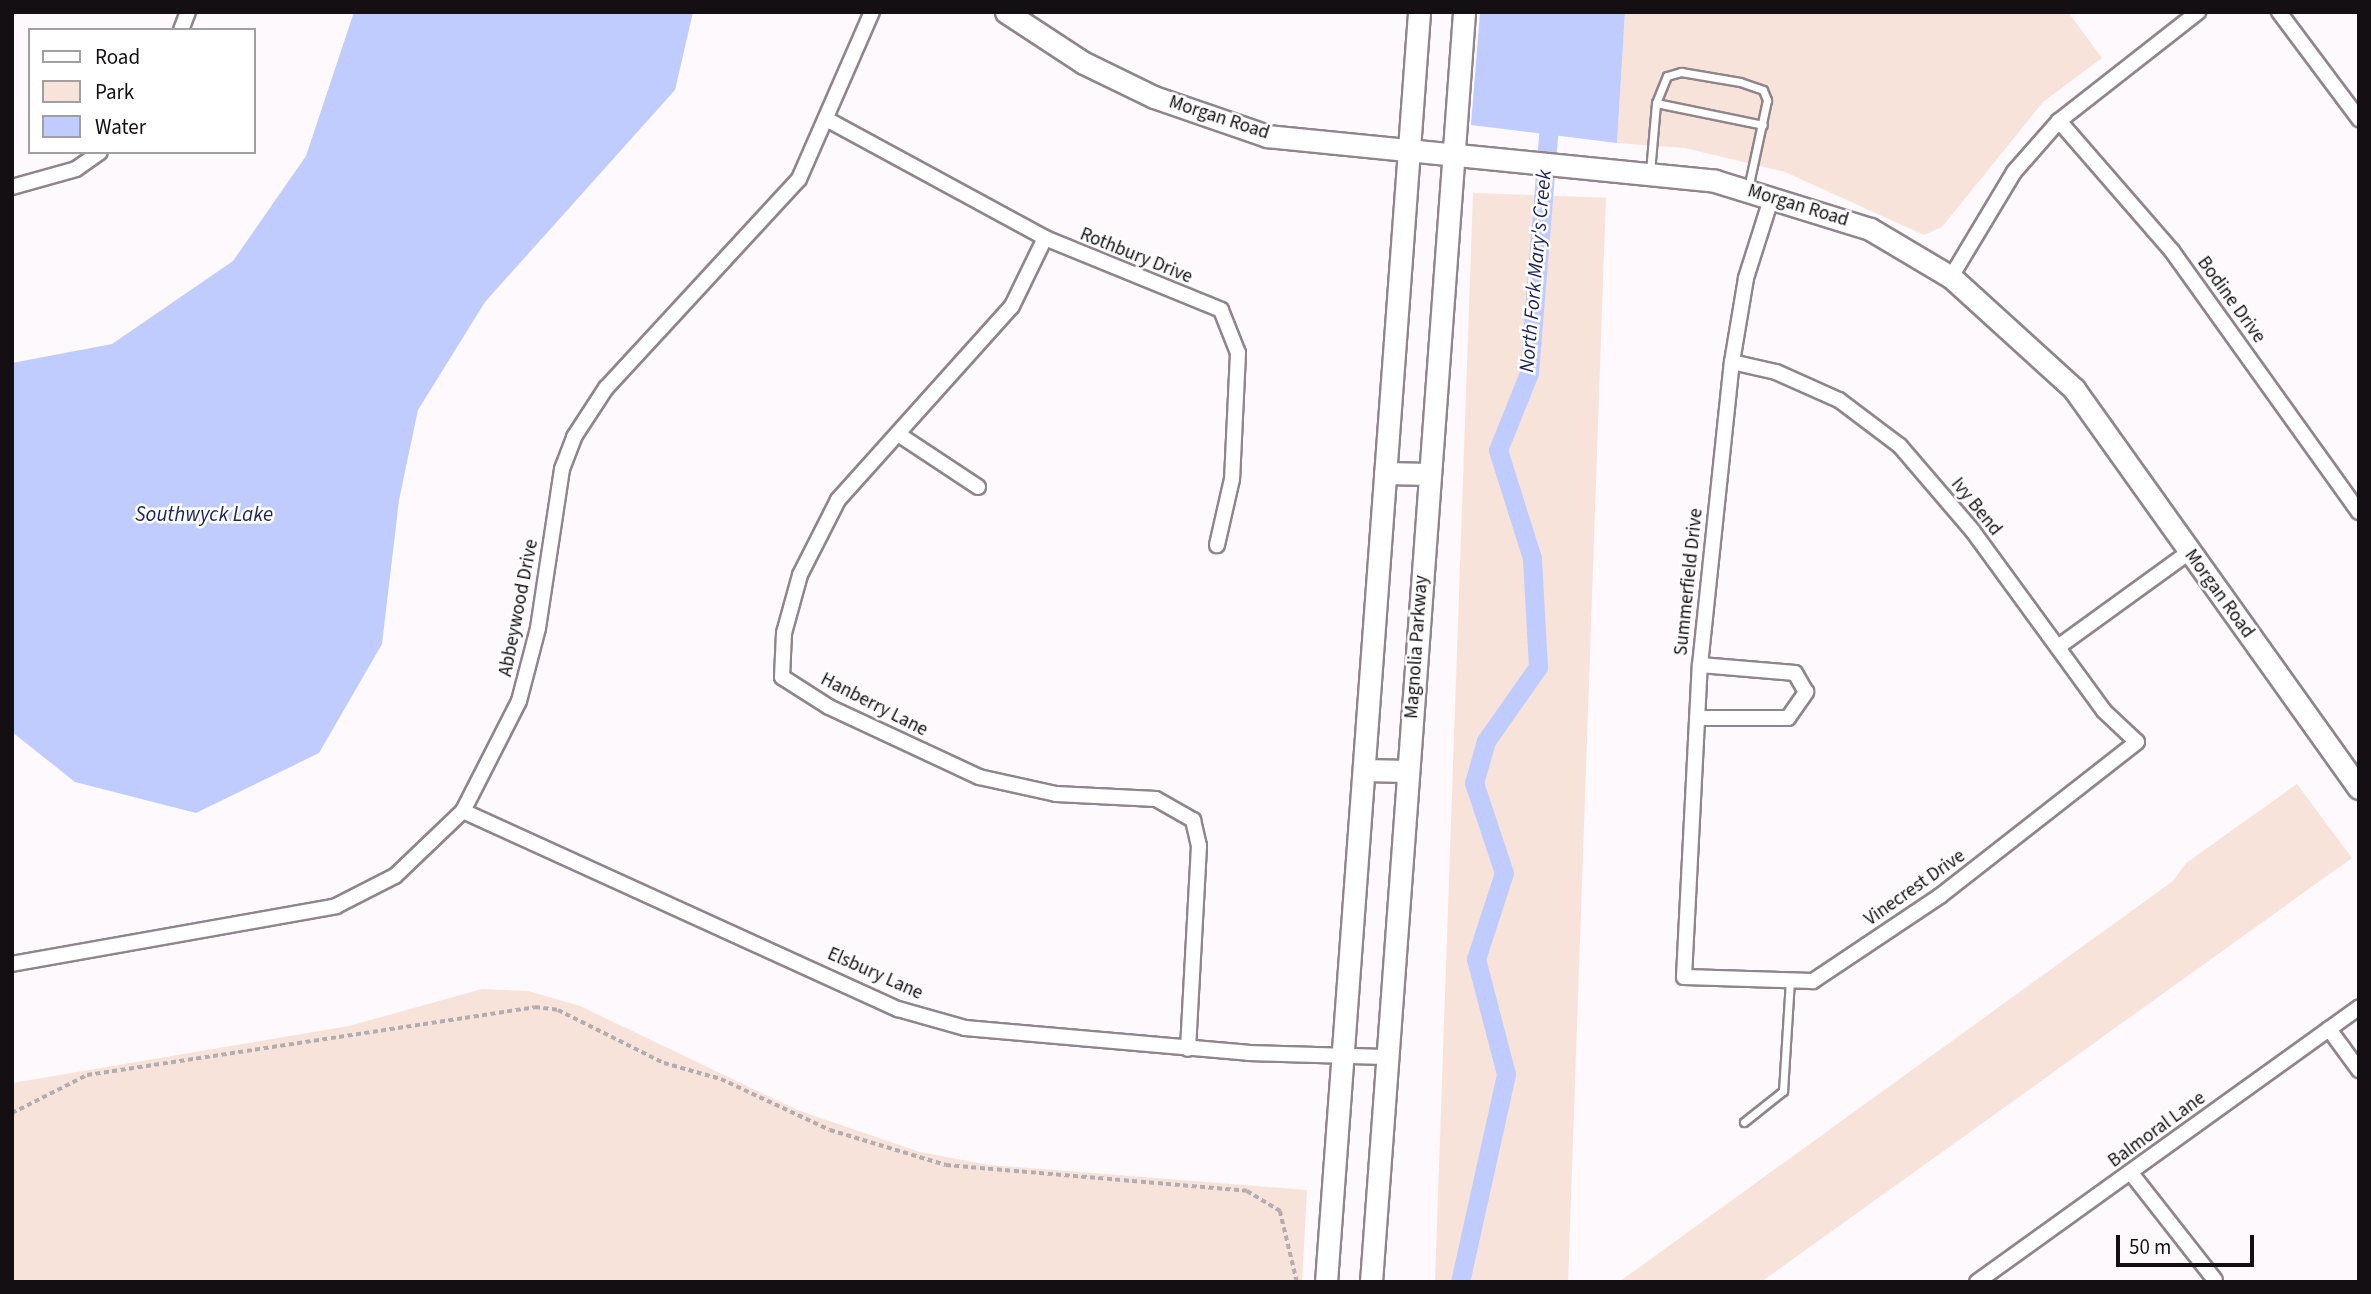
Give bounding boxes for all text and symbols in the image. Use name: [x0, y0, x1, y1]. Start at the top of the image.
legend: [28, 28, 256, 154]
text: Road: [95, 42, 140, 72]
text: Park: [95, 77, 134, 107]
street label: Morgan Road: [1166, 91, 1272, 145]
text: Water: [95, 112, 146, 142]
water label: North Fork Mary's Creek: [1514, 168, 1556, 374]
street label: Morgan Road: [1745, 180, 1851, 232]
street label: Rothbury Drive: [1077, 223, 1195, 289]
street label: Bodine Drive: [2192, 252, 2270, 348]
street label: Ivy Bend: [1946, 473, 2006, 541]
water label: Southwyck Lake: [135, 501, 273, 527]
street label: Summerfield Drive: [1670, 507, 1708, 657]
street label: Abbeywood Drive: [495, 537, 543, 679]
street label: Morgan Road: [2179, 545, 2259, 643]
street label: Magnolia Parkway: [1401, 574, 1433, 720]
street label: Hanberry Lane: [817, 668, 931, 742]
street label: Vinecrest Drive: [1860, 845, 1970, 931]
street label: Elsbury Lane: [824, 943, 926, 1005]
street label: Balmoral Lane: [2104, 1087, 2210, 1173]
scale bar: [2119, 1220, 2257, 1264]
text: 50 m: [2129, 1232, 2171, 1262]

